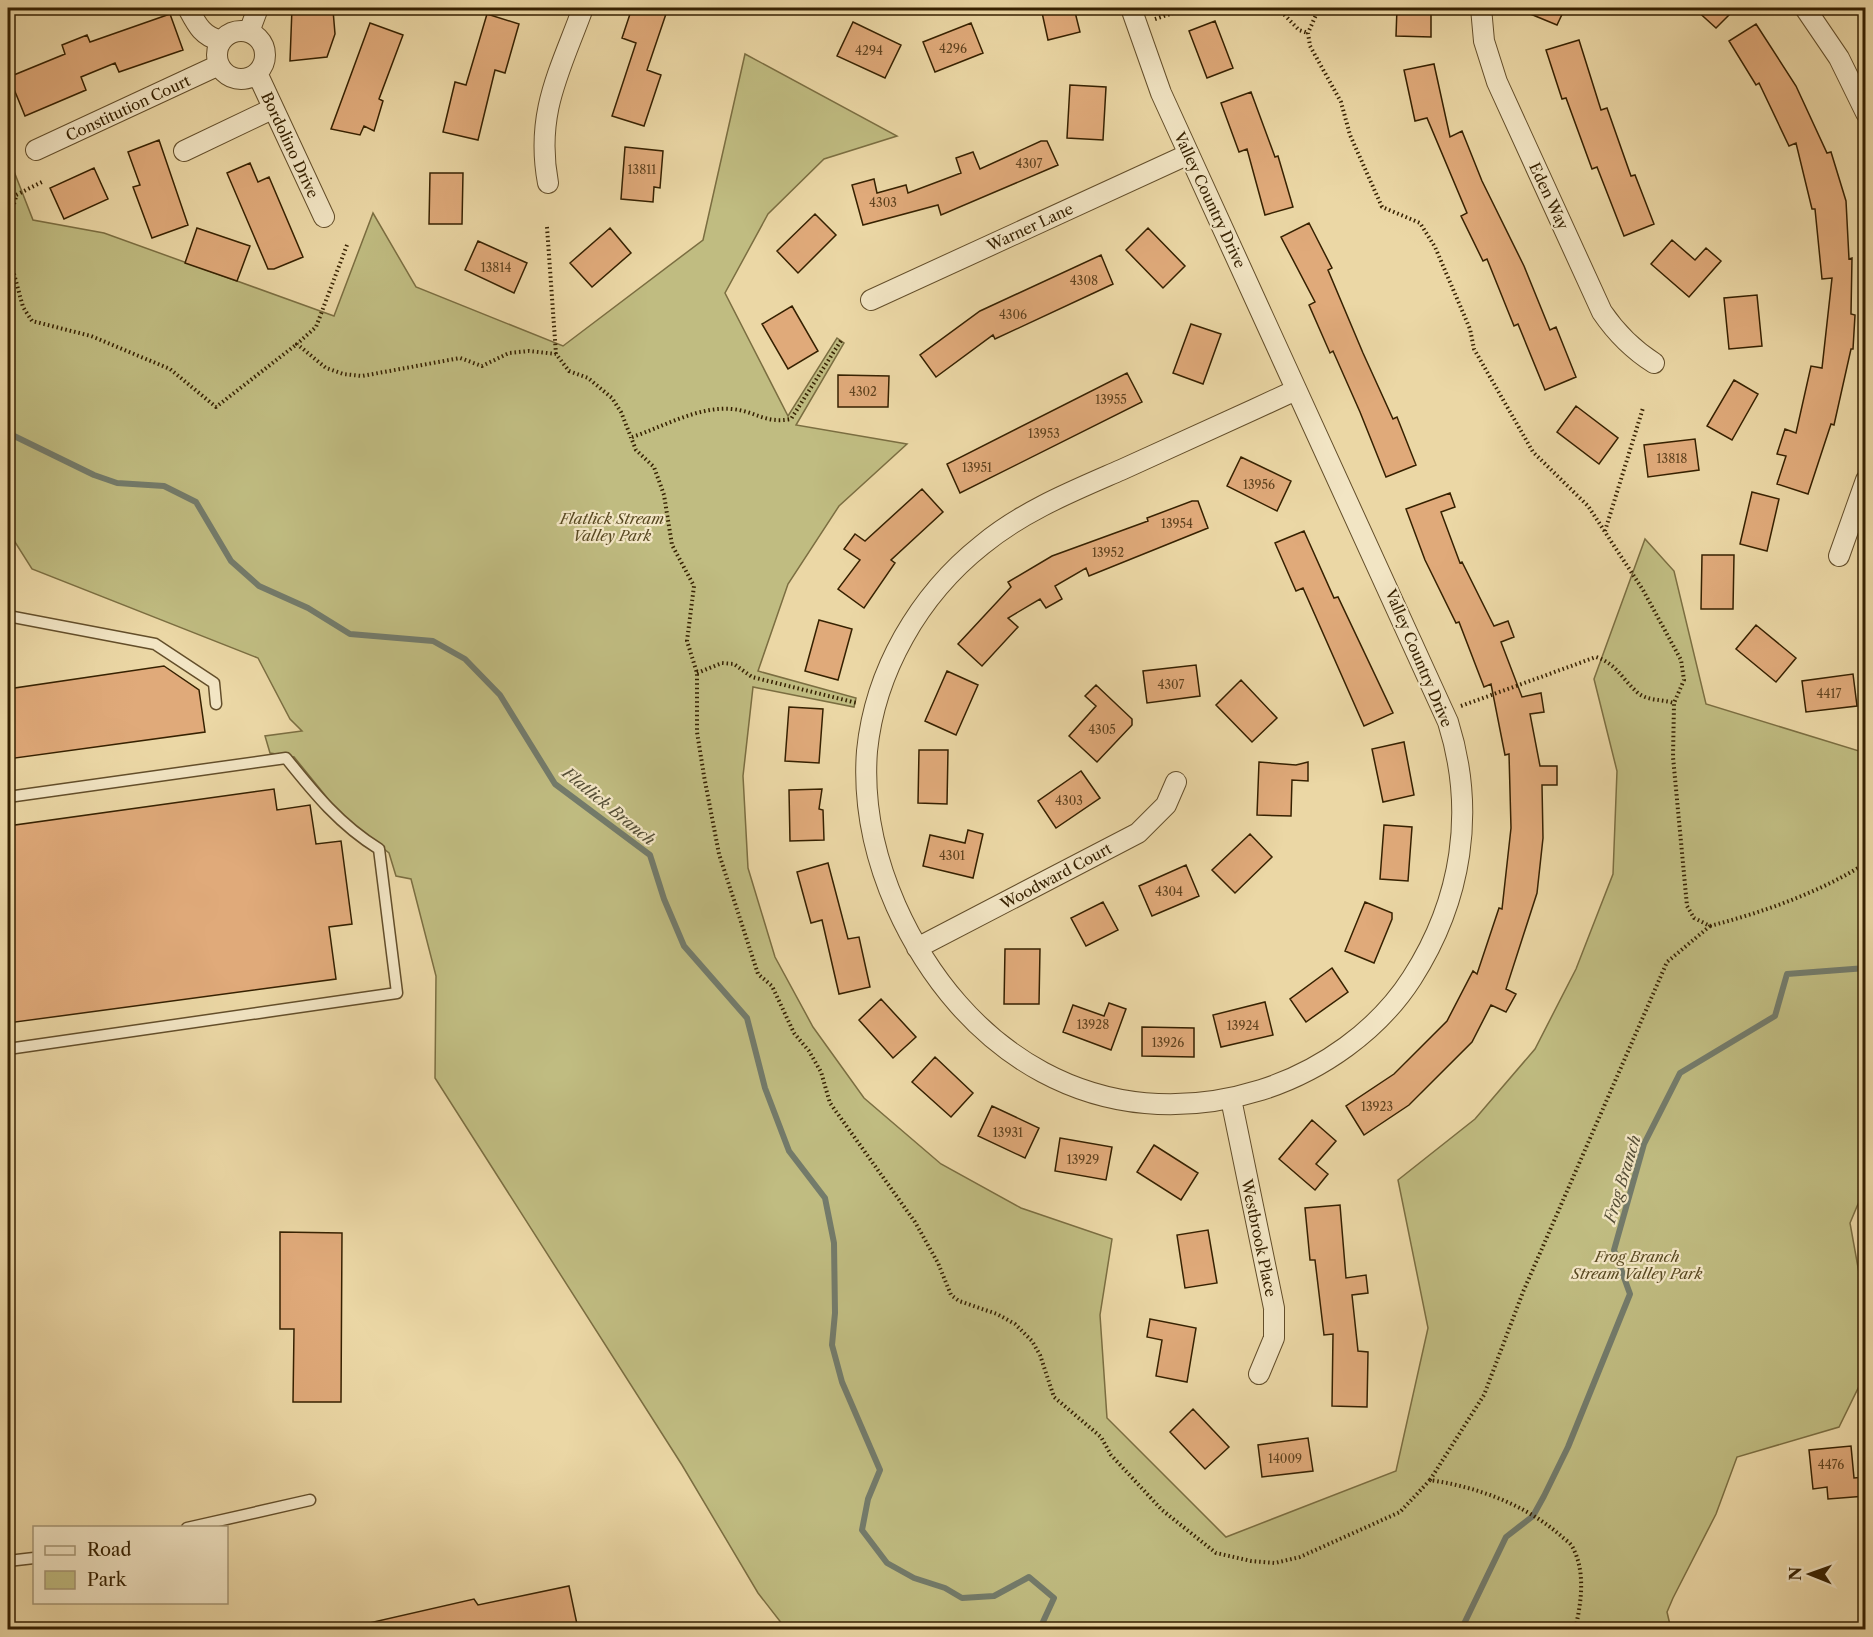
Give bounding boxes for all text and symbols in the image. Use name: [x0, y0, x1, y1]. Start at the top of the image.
house number: 4296: [939, 41, 967, 56]
house number: 4294: [855, 43, 883, 58]
street label: Constitution Court: [63, 71, 194, 145]
street label: Bordolino Drive: [257, 89, 323, 201]
street label: Valley Country Drive: [1170, 128, 1250, 271]
house number: 4307: [1015, 156, 1043, 171]
street label: Eden Way: [1525, 160, 1573, 233]
house number: 13811: [628, 162, 656, 177]
house number: 4303: [869, 195, 897, 210]
street label: Warner Lane: [983, 199, 1076, 256]
house number: 13814: [481, 260, 511, 275]
house number: 4308: [1070, 273, 1098, 288]
house number: 4306: [999, 307, 1027, 322]
house number: 4302: [849, 384, 877, 399]
house number: 13955: [1095, 392, 1127, 407]
house number: 13953: [1028, 426, 1060, 441]
house number: 13818: [1657, 451, 1687, 466]
house number: 13951: [962, 460, 992, 475]
house number: 13956: [1243, 477, 1275, 492]
park label: Flatlick Stream Valley Park: [559, 509, 664, 545]
house number: 13954: [1161, 516, 1193, 531]
house number: 13952: [1092, 545, 1124, 560]
street label: Valley Country Drive: [1381, 585, 1457, 730]
house number: 4307: [1157, 677, 1185, 692]
house number: 4417: [1817, 686, 1841, 701]
house number: 4305: [1088, 722, 1116, 737]
water label: Flatlick Branch: [557, 761, 659, 849]
house number: 4303: [1055, 793, 1083, 808]
street label: Woodward Court: [996, 838, 1116, 914]
house number: 4301: [939, 848, 965, 863]
house number: 4304: [1155, 884, 1183, 899]
house number: 13928: [1077, 1017, 1109, 1032]
house number: 13924: [1227, 1018, 1259, 1033]
house number: 13926: [1152, 1035, 1184, 1050]
house number: 13923: [1361, 1099, 1393, 1114]
house number: 13931: [993, 1125, 1023, 1140]
water label: Frog Branch: [1599, 1133, 1645, 1227]
house number: 13929: [1067, 1152, 1099, 1167]
street label: Westbrook Place: [1237, 1176, 1281, 1299]
park label: Frog Branch Stream Valley Park: [1571, 1247, 1703, 1283]
house number: 14009: [1268, 1451, 1302, 1466]
house number: 4476: [1818, 1457, 1844, 1472]
legend: [33, 1526, 228, 1604]
text: Road: [87, 1539, 132, 1561]
north arrow: [1780, 1544, 1840, 1604]
text: N: [1785, 1567, 1805, 1581]
text: Park: [87, 1569, 128, 1591]

